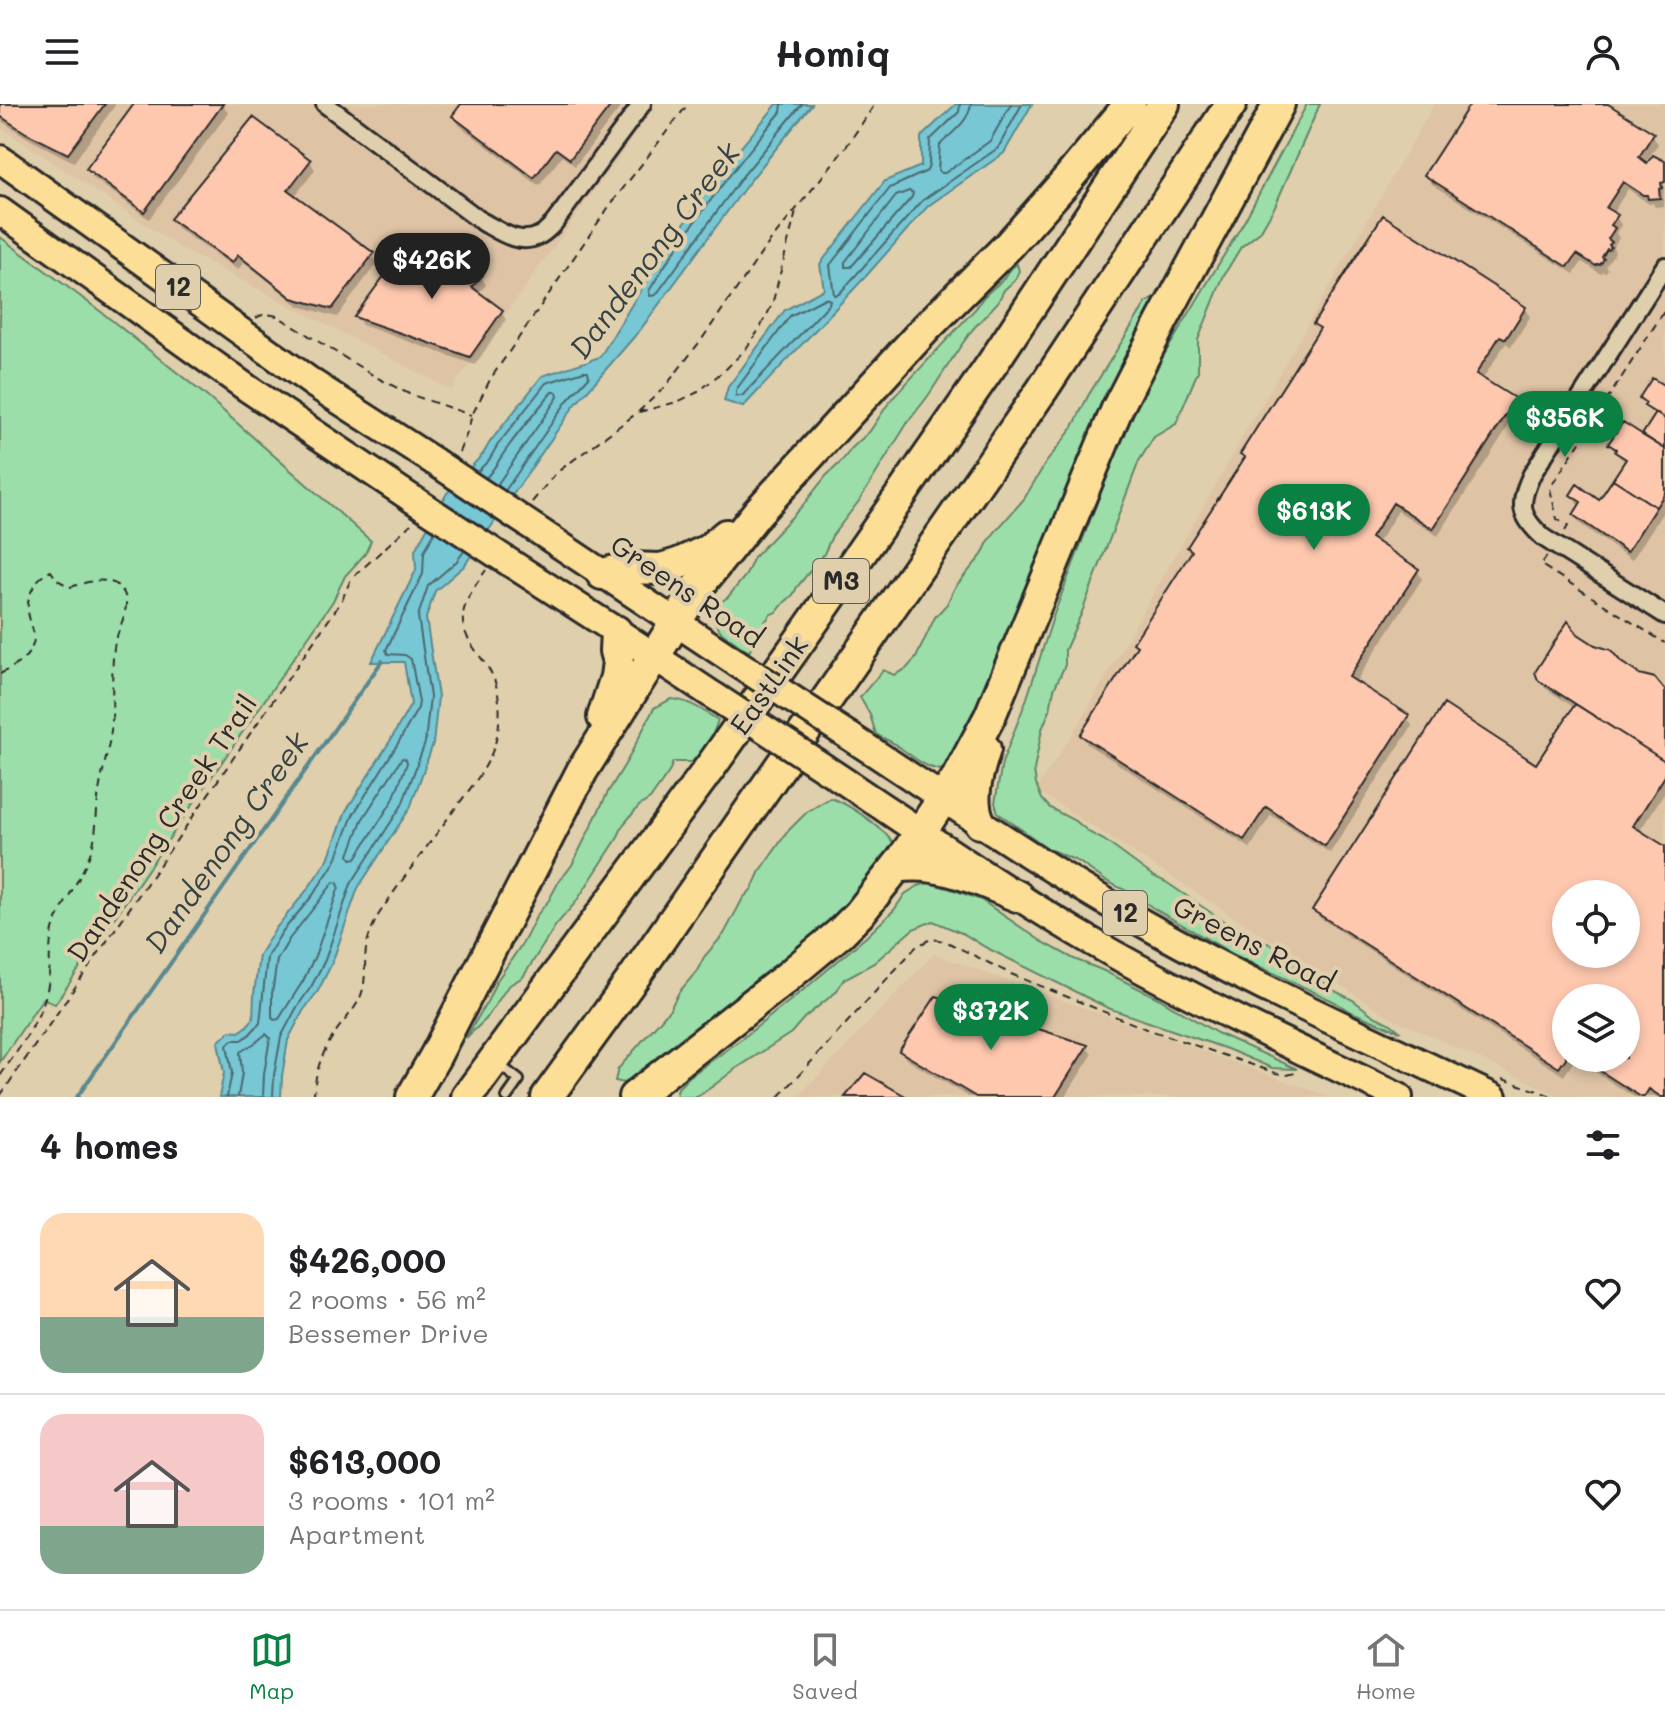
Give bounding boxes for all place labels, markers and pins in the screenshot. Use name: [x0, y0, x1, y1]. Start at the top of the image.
pin: $426K: [376, 233, 488, 301]
pin: $356K: [1509, 391, 1621, 459]
pin: $613K: [1258, 484, 1370, 552]
pin: $372K: [935, 984, 1047, 1052]

